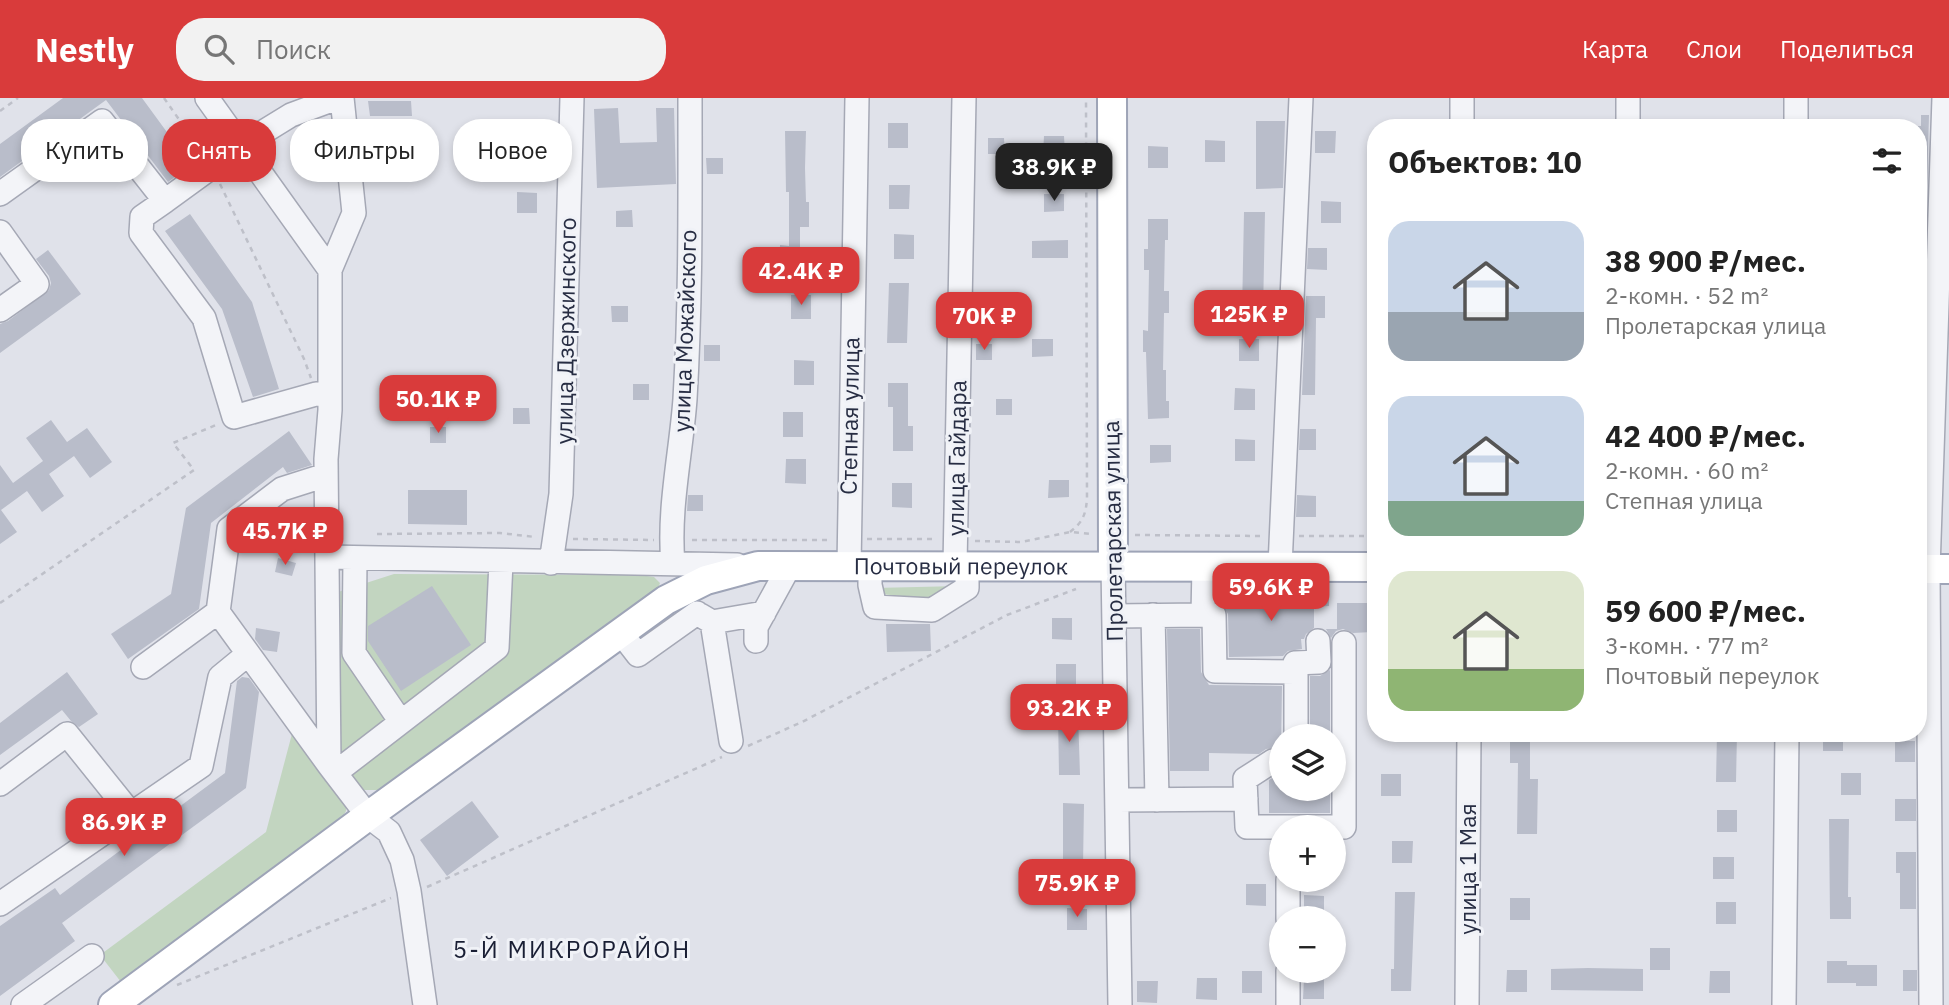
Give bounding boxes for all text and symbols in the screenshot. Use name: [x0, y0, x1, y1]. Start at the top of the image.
search box: [176, 18, 666, 81]
text: Nestly: [35, 28, 134, 71]
icon: search: [200, 30, 238, 68]
text: Поиск: [256, 32, 331, 66]
text: Карта: [1582, 33, 1648, 65]
text: Слои: [1686, 33, 1742, 65]
text: Поделиться: [1780, 33, 1914, 65]
chip: Купить: [21, 119, 148, 182]
chip: Снять: [162, 119, 276, 182]
chip: Фильтры: [290, 119, 439, 182]
chip: Новое: [453, 119, 572, 182]
text: Объектов: 10: [1388, 142, 1582, 181]
icon: filters: [1868, 142, 1906, 180]
pin: 38.9K ₽: [989, 144, 1119, 203]
text: 38.9K ₽: [1011, 151, 1097, 181]
street label: улица Дзержинского: [548, 217, 582, 445]
street label: улица Можайского: [665, 229, 703, 433]
text: 38 900 ₽/мес.: [1605, 241, 1806, 280]
pin: 42.4K ₽: [736, 248, 866, 307]
icon: home: [1444, 249, 1528, 333]
text: 42.4K ₽: [758, 255, 844, 285]
text: 2-комн. · 52 m²: [1605, 280, 1768, 310]
pin: 125K ₽: [1192, 290, 1306, 350]
pin: 70K ₽: [935, 292, 1033, 352]
text: 125K ₽: [1210, 298, 1288, 328]
text: 70K ₽: [952, 300, 1016, 330]
text: Пролетарская улица: [1605, 310, 1826, 340]
street label: Степная улица: [833, 337, 865, 495]
pin: 50.1K ₽: [373, 376, 503, 435]
street label: улица Гайдара: [940, 380, 972, 536]
text: 50.1K ₽: [395, 383, 481, 413]
text: 42 400 ₽/мес.: [1605, 416, 1806, 455]
street label: Пролетарская улица: [1095, 420, 1129, 642]
icon: home: [1444, 424, 1528, 508]
text: 2-комн. · 60 m²: [1605, 455, 1768, 485]
text: Степная улица: [1605, 485, 1763, 515]
pin: 45.7K ₽: [220, 508, 350, 567]
text: 45.7K ₽: [242, 515, 328, 545]
street label: Почтовый переулок: [854, 550, 1068, 581]
pin: 59.6K ₽: [1206, 564, 1336, 623]
text: 59.6K ₽: [1228, 571, 1314, 601]
text: 59 600 ₽/мес.: [1605, 591, 1806, 630]
icon: home: [1444, 599, 1528, 683]
text: 3-комн. · 77 m²: [1605, 630, 1768, 660]
text: Почтовый переулок: [1605, 660, 1819, 690]
pin: 93.2K ₽: [1004, 684, 1134, 744]
text: 93.2K ₽: [1026, 692, 1112, 722]
map controls: [1269, 724, 1346, 983]
button: layers: [1269, 724, 1346, 801]
pin: 86.9K ₽: [59, 798, 189, 858]
street label: улица 1 Мая: [1452, 803, 1482, 935]
text: 86.9K ₽: [81, 806, 167, 836]
button: +: [1269, 815, 1346, 892]
pin: 75.9K ₽: [1012, 860, 1142, 919]
text: 75.9K ₽: [1034, 867, 1120, 897]
button: −: [1269, 906, 1346, 983]
district label: 5-Й МИКРОРАЙОН: [453, 933, 691, 965]

